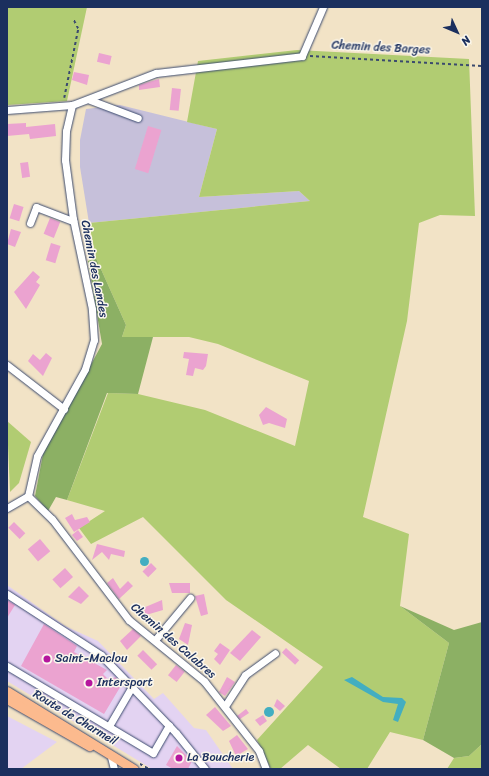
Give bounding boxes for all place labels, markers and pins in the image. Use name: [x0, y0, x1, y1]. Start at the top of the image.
place label: Saint-Maclou: [55, 652, 127, 666]
marker: Saint-Maclou: [42, 654, 52, 664]
place label: Intersport: [97, 676, 153, 690]
marker: Intersport: [84, 678, 94, 688]
place label: La Boucherie: [187, 751, 254, 765]
marker: La Boucherie: [174, 753, 184, 763]

